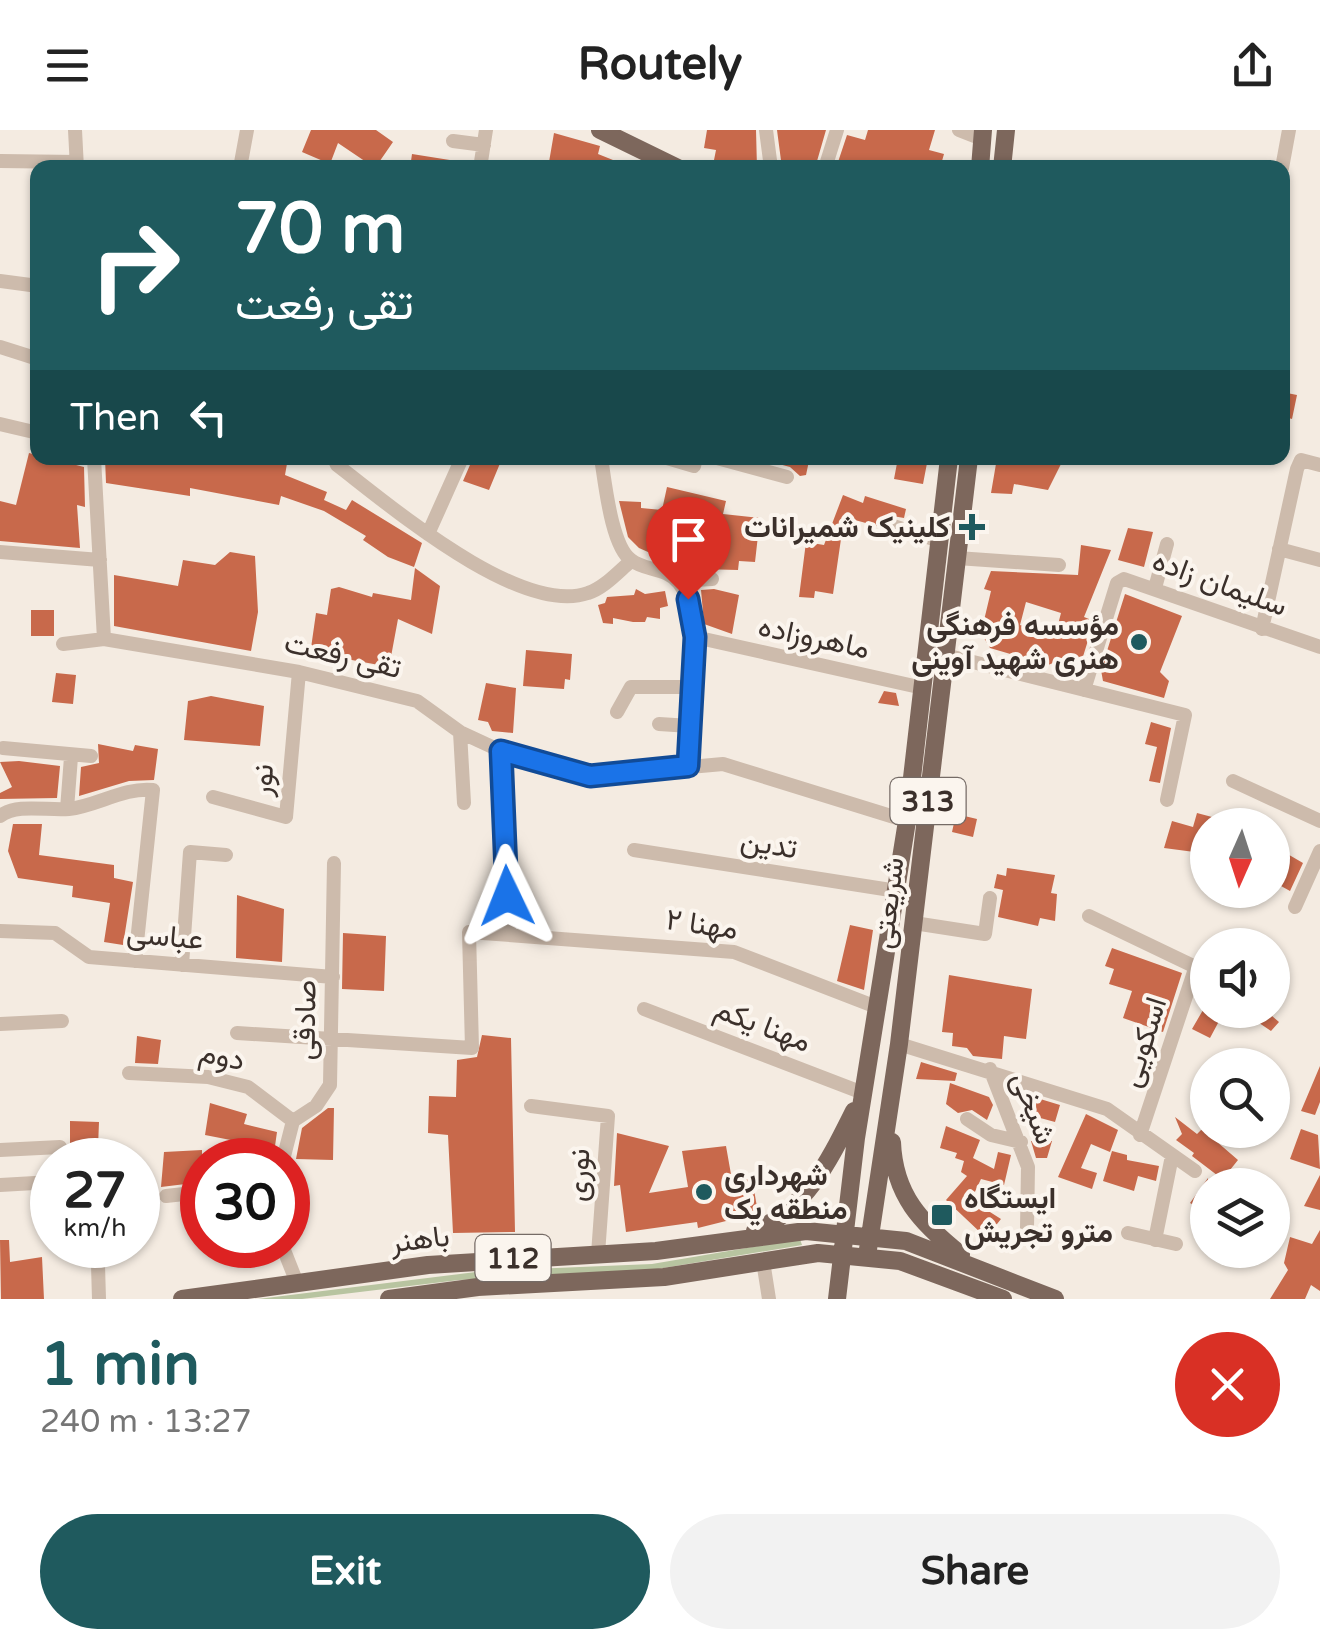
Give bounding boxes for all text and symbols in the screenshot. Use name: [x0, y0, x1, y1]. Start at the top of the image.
icon: menu: [40, 38, 95, 93]
text: Routely: [578, 38, 742, 92]
icon: share: [1225, 38, 1280, 93]
text: 70 m: [235, 188, 405, 272]
icon: right: [70, 200, 200, 330]
text: تقی رفعت: [235, 278, 414, 332]
icon: left: [181, 390, 236, 445]
text: Then: [70, 395, 161, 441]
pin: [646, 497, 731, 600]
place label: کلینیک شمیرانات: [744, 509, 950, 546]
icon: arrive: [661, 512, 716, 567]
marker: کلینیک شمیرانات: [959, 514, 985, 540]
street label: سلیمان زاده: [1147, 542, 1292, 625]
place label: مؤسسه فرهنگی هنری شهید آوینی: [911, 607, 1119, 678]
street label: ماهروزاده: [755, 608, 873, 667]
street label: تقی رفعت: [281, 624, 405, 687]
marker: مؤسسه فرهنگی هنری شهید آوینی: [1128, 631, 1150, 653]
street label: نور: [243, 762, 282, 799]
road number: 313: [890, 778, 966, 824]
north arrow: [1190, 808, 1290, 908]
map controls: [1190, 808, 1290, 1268]
street label: تدین: [738, 822, 800, 867]
position arrow: [455, 844, 559, 948]
street label: شریعتی: [865, 855, 912, 951]
street label: مهنا ۲: [664, 901, 740, 948]
street label: عباسی: [125, 915, 205, 958]
button: sound: [1190, 928, 1290, 1028]
street label: صادقی: [286, 979, 325, 1061]
street label: مهنا یکم: [709, 990, 816, 1061]
street label: اسکویی: [1112, 993, 1175, 1092]
street label: دوم: [196, 1034, 248, 1079]
button: search: [1190, 1048, 1290, 1148]
street label: شیخی: [1003, 1067, 1064, 1150]
speed limit sign: 30: [180, 1138, 310, 1268]
street label: نوری: [559, 1147, 598, 1203]
place label: شهرداری منطقه یک: [724, 1157, 848, 1228]
text: 27: [64, 1161, 126, 1221]
button: layers: [1190, 1168, 1290, 1268]
place label: ایستگاه مترو تجریش: [964, 1180, 1113, 1251]
marker: شهرداری منطقه یک: [693, 1181, 715, 1203]
marker: ایستگاه مترو تجریش: [929, 1202, 955, 1228]
text: km/h: [64, 1213, 126, 1243]
street label: باهنر: [387, 1218, 452, 1262]
road number: 112: [476, 1235, 550, 1281]
text: 1 min: [40, 1329, 200, 1401]
button: close: [1175, 1332, 1280, 1437]
text: 240 m · 13:27: [40, 1403, 252, 1441]
button: Exit: [40, 1514, 650, 1629]
button: Share: [670, 1514, 1280, 1629]

